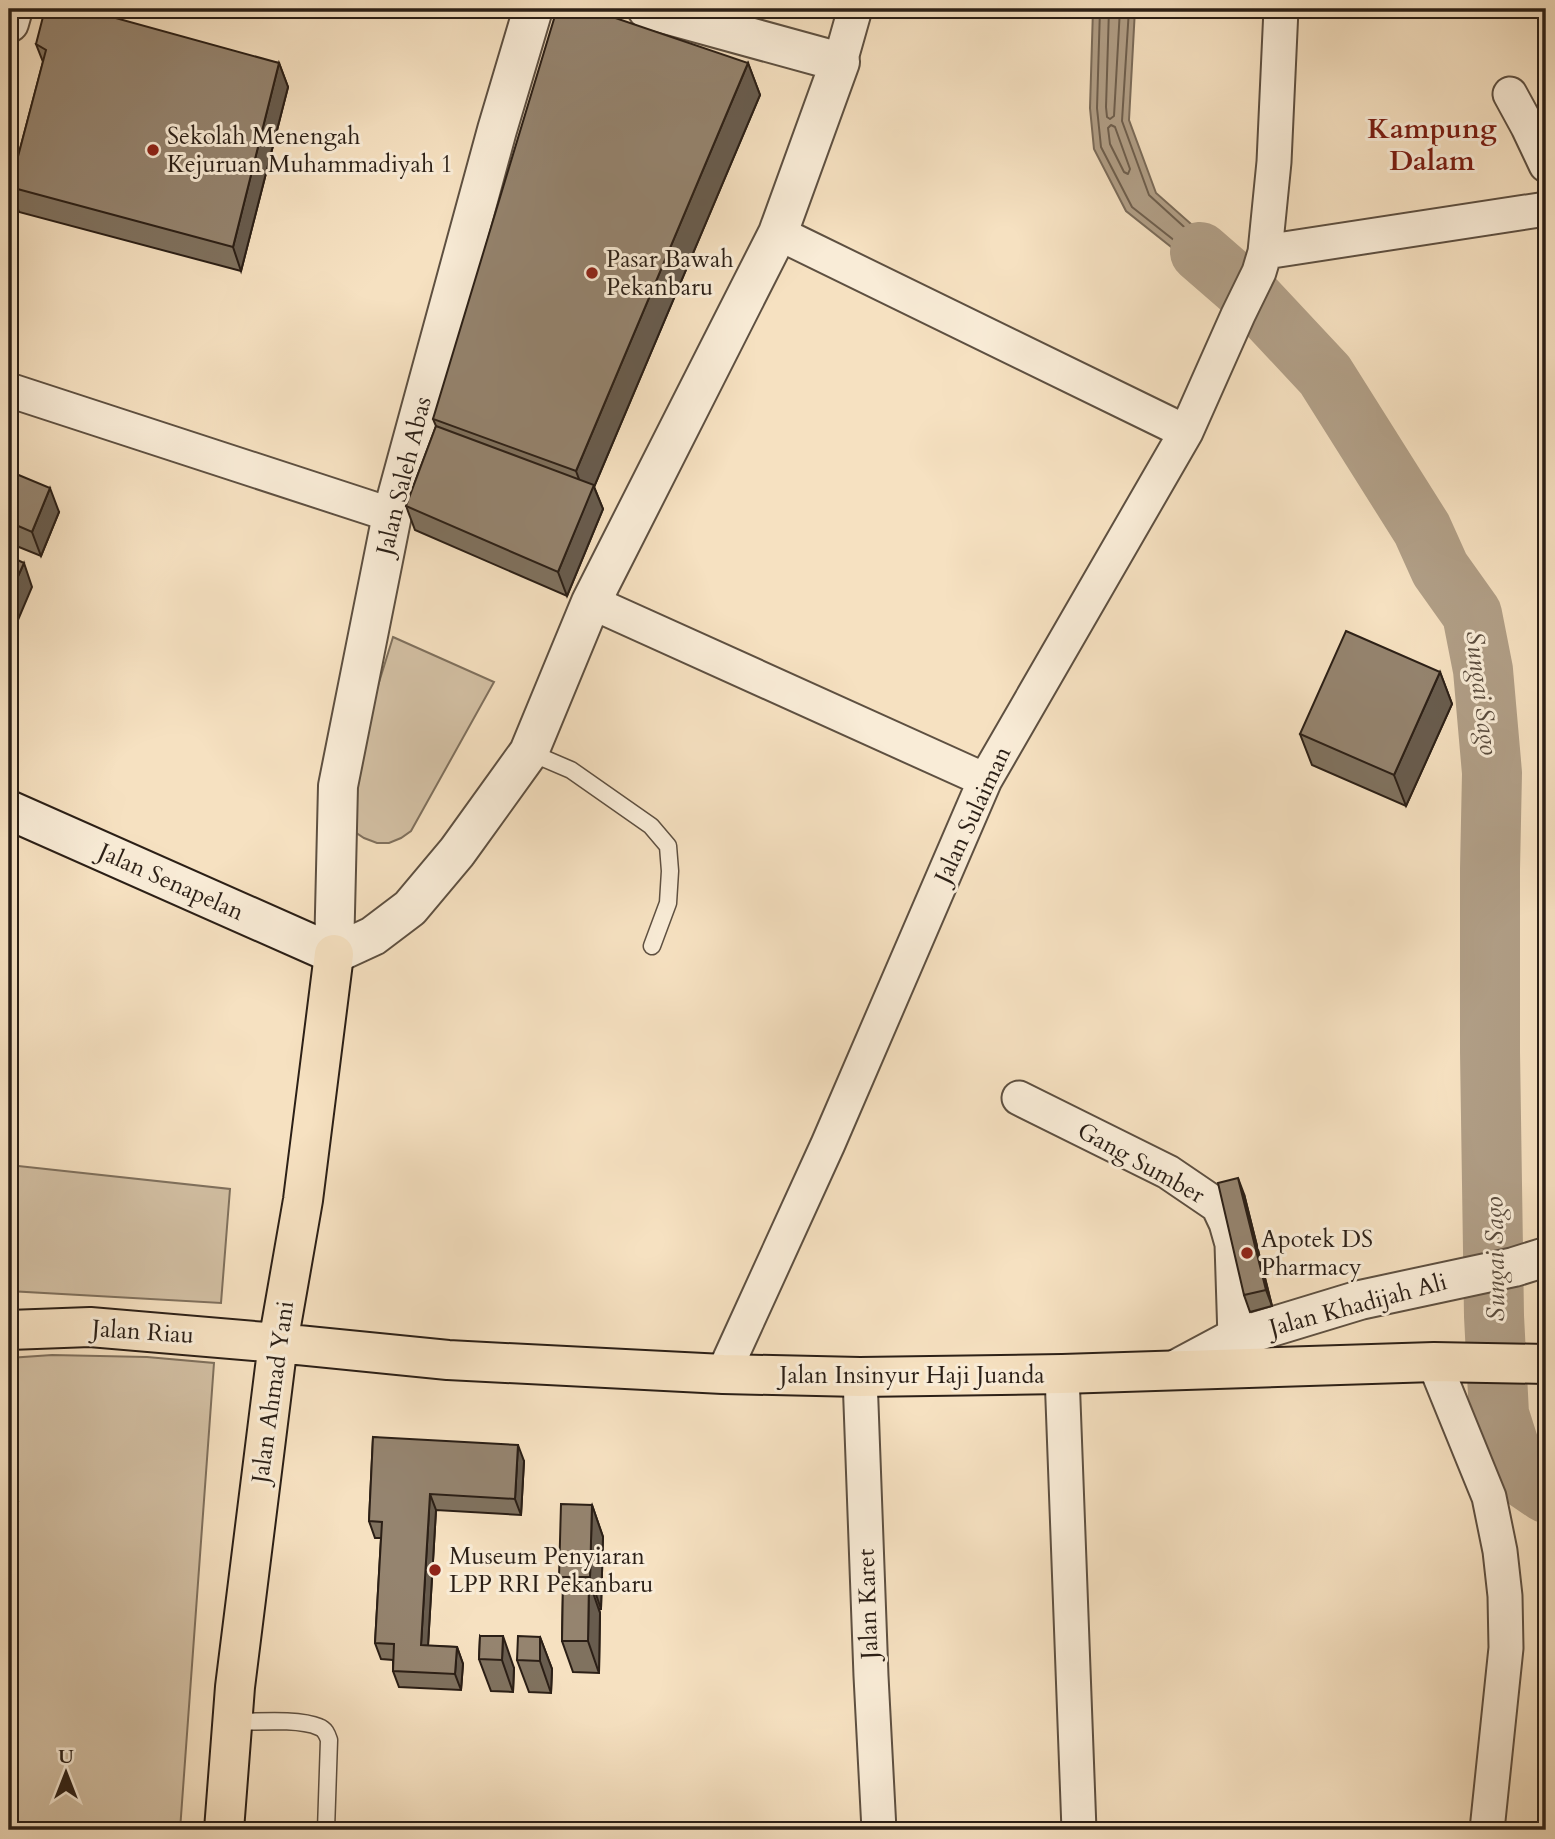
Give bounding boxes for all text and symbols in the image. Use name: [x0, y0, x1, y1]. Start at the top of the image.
district label: Kampung Dalam: [1367, 110, 1497, 180]
place label: Sekolah Menengah Kejuruan Muhammadiyah 1: [167, 120, 453, 181]
marker: Sekolah Menengah Kejuruan Muhammadiyah 1: [145, 142, 161, 158]
place label: Pasar Bawah Pekanbaru: [606, 243, 734, 304]
marker: Pasar Bawah Pekanbaru: [584, 265, 600, 281]
street label: Jalan Saleh Abas: [368, 393, 440, 562]
water label: Sungai Sago: [1457, 629, 1507, 757]
street label: Jalan Sulaiman: [926, 741, 1019, 892]
street label: Jalan Senapelan: [90, 834, 249, 929]
street label: Gang Sumber: [1071, 1114, 1211, 1212]
water label: Sungai Sago: [1476, 1196, 1514, 1322]
place label: Apotek DS Pharmacy: [1261, 1223, 1373, 1284]
marker: Apotek DS Pharmacy: [1239, 1245, 1255, 1261]
street label: Jalan Khadijah Ali: [1263, 1265, 1451, 1345]
street label: Jalan Ahmad Yani: [243, 1298, 302, 1488]
street label: Jalan Riau: [88, 1312, 195, 1352]
street label: Jalan Insinyur Haji Juanda: [776, 1359, 1045, 1392]
place label: Museum Penyiaran LPP RRI Pekanbaru: [449, 1540, 653, 1601]
street label: Jalan Karet: [850, 1548, 887, 1663]
marker: Museum Penyiaran LPP RRI Pekanbaru: [427, 1562, 443, 1578]
north arrow: [32, 1738, 102, 1808]
text: U: [58, 1744, 74, 1770]

